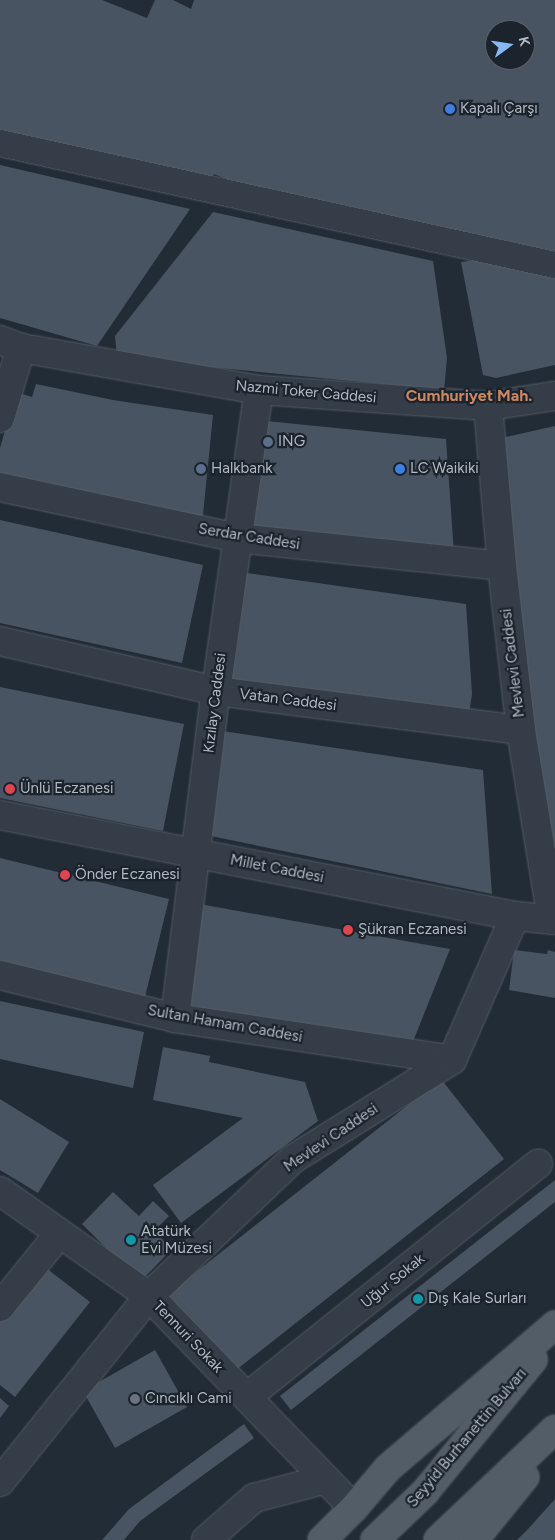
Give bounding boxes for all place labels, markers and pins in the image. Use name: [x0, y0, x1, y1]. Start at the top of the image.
place label: Kapalı Çarşı: [460, 100, 538, 118]
marker: Kapalı Çarşı: [444, 103, 456, 115]
place label: ING: [278, 433, 305, 451]
marker: ING: [262, 436, 274, 448]
place label: Halkbank: [211, 460, 273, 478]
place label: LC Waikiki: [410, 460, 479, 478]
marker: Halkbank: [195, 463, 207, 475]
marker: LC Waikiki: [394, 463, 406, 475]
place label: Ünlü Eczanesi: [20, 780, 113, 798]
marker: Ünlü Eczanesi: [4, 783, 16, 795]
place label: Önder Eczanesi: [75, 866, 180, 884]
marker: Önder Eczanesi: [59, 869, 71, 881]
place label: Şükran Eczanesi: [358, 921, 467, 939]
marker: Şükran Eczanesi: [342, 924, 354, 936]
place label: Atatürk Evi Müzesi: [141, 1222, 212, 1257]
marker: Atatürk Evi Müzesi: [125, 1234, 137, 1246]
place label: Dış Kale Surları: [428, 1290, 527, 1308]
marker: Dış Kale Surları: [412, 1293, 424, 1305]
place label: Cıncıklı Cami: [145, 1390, 232, 1408]
marker: Cıncıklı Cami: [129, 1393, 141, 1405]

